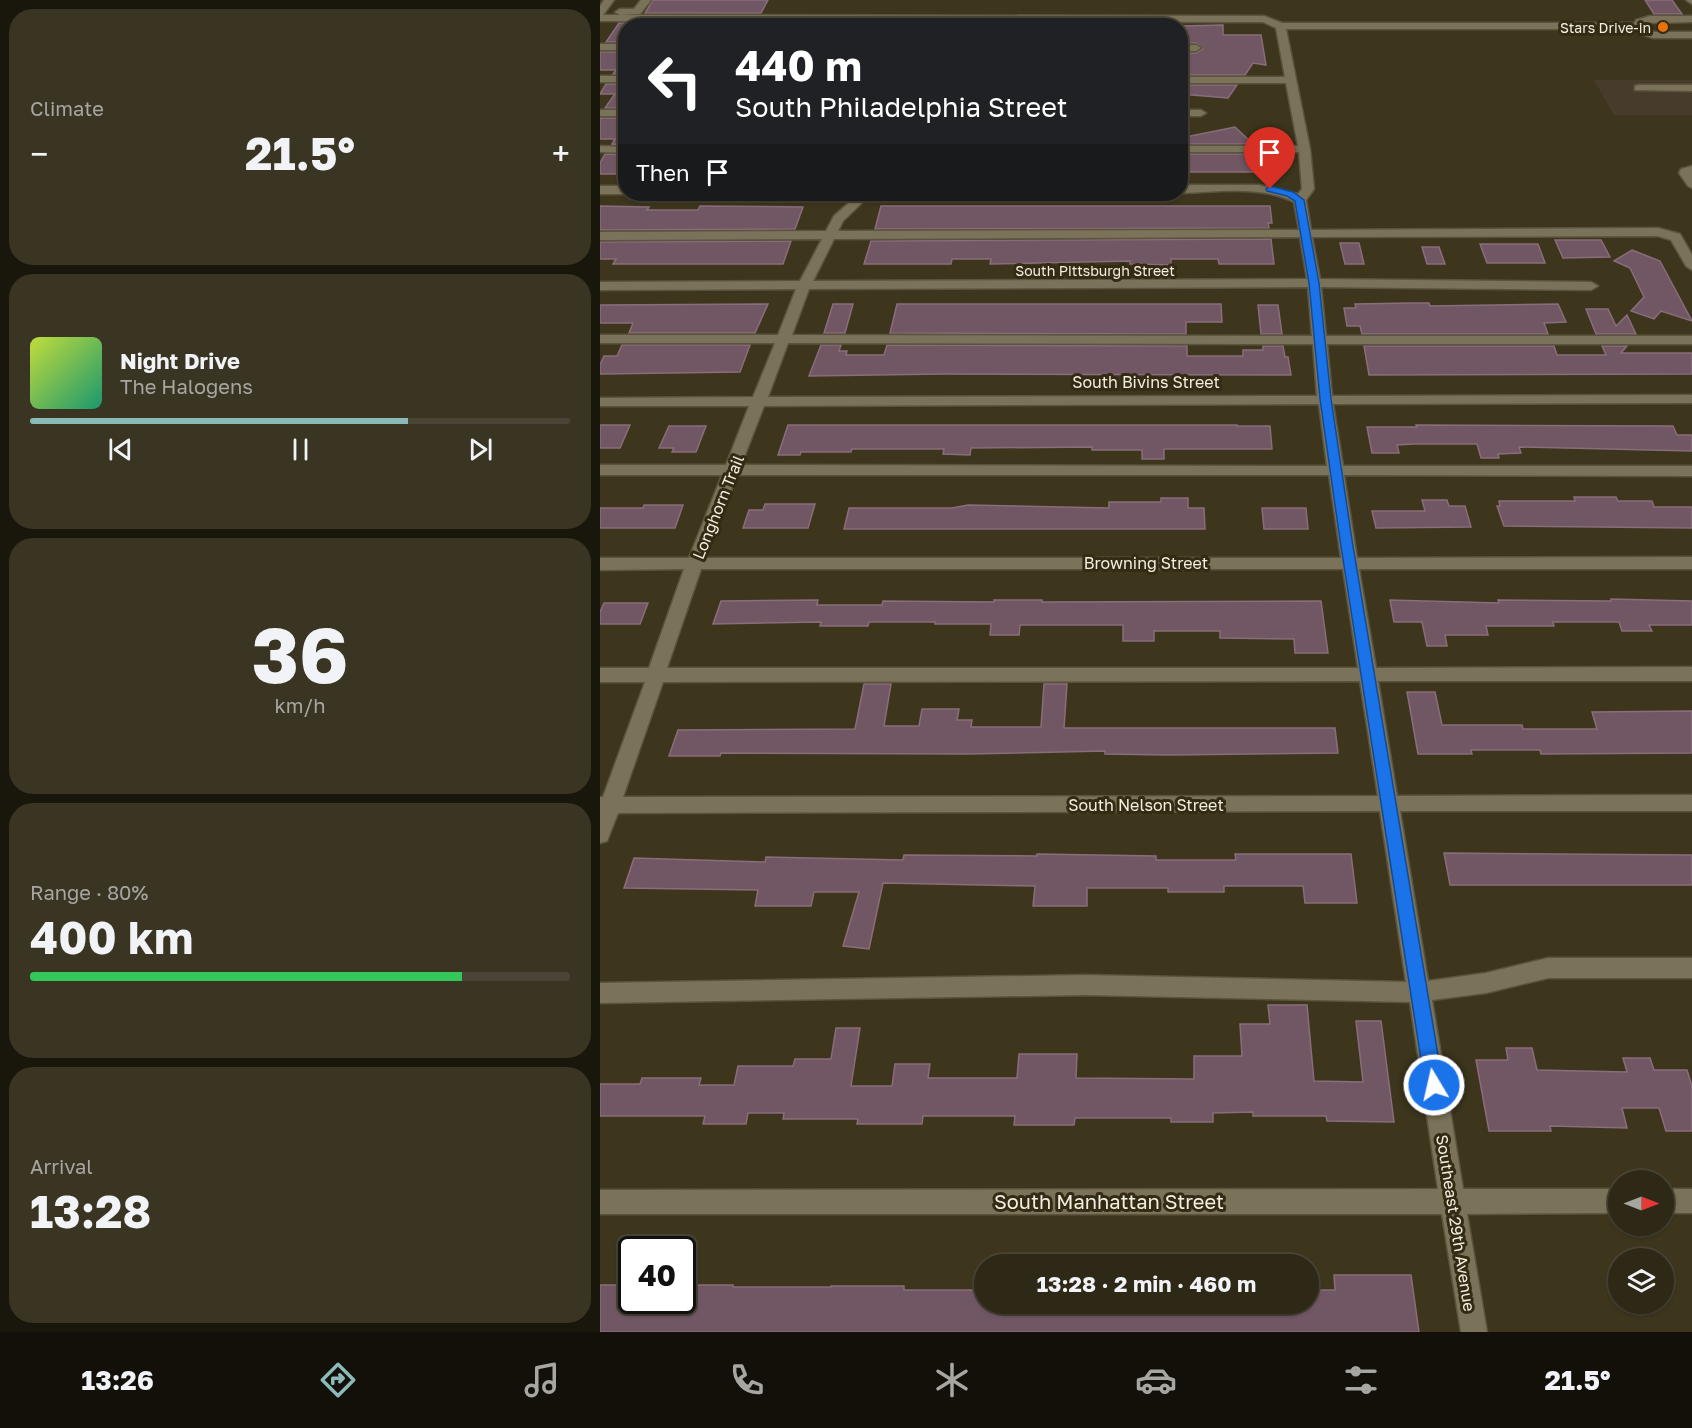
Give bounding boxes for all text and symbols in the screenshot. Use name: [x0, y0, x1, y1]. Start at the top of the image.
place label: Stars Drive-in: [1560, 19, 1651, 36]
marker: Stars Drive-in: [1656, 20, 1670, 34]
text: 440 m: [735, 40, 862, 90]
icon: left: [636, 42, 714, 120]
text: South Philadelphia Street: [735, 91, 1068, 123]
text: Climate: [30, 96, 104, 120]
text: 21.5°: [245, 126, 355, 180]
pin: [1244, 127, 1295, 189]
text: −: [30, 134, 48, 173]
text: +: [552, 134, 570, 173]
icon: arrive: [1253, 136, 1286, 169]
icon: arrive: [701, 156, 734, 189]
text: Then: [636, 159, 689, 186]
street label: South Pittsburgh Street: [1015, 262, 1175, 279]
text: Night Drive: [120, 347, 240, 374]
street label: South Bivins Street: [1072, 372, 1220, 392]
text: The Halogens: [120, 374, 253, 398]
icon: previous: [104, 433, 137, 466]
icon: pause: [284, 433, 317, 466]
icon: next: [464, 433, 497, 466]
street label: Longhorn Trail: [688, 452, 748, 562]
street label: Browning Street: [1084, 553, 1208, 573]
text: 36: [251, 607, 349, 700]
text: km/h: [275, 693, 325, 717]
street label: South Nelson Street: [1068, 795, 1224, 815]
text: Range · 80%: [30, 880, 148, 904]
text: 400 km: [30, 910, 193, 964]
position arrow: [1402, 1053, 1466, 1117]
street label: Southeast 29th Avenue: [1432, 1133, 1480, 1313]
text: Arrival: [30, 1154, 93, 1178]
north arrow: [1608, 1170, 1674, 1236]
map controls: [1608, 1170, 1674, 1314]
text: 13:28: [30, 1184, 151, 1238]
street label: South Manhattan Street: [994, 1189, 1224, 1213]
speed limit sign: 40: [618, 1236, 696, 1314]
button: layers: [1608, 1248, 1674, 1314]
text: 13:28 · 2 min · 460 m: [1037, 1270, 1256, 1297]
icon: directions: [317, 1359, 359, 1401]
icon: music: [521, 1359, 563, 1401]
icon: phone: [726, 1359, 768, 1401]
icon: climate: [931, 1359, 973, 1401]
icon: car: [1135, 1359, 1177, 1401]
icon: filters: [1340, 1359, 1382, 1401]
text: 13:26: [81, 1364, 154, 1396]
text: 21.5°: [1545, 1364, 1611, 1396]

